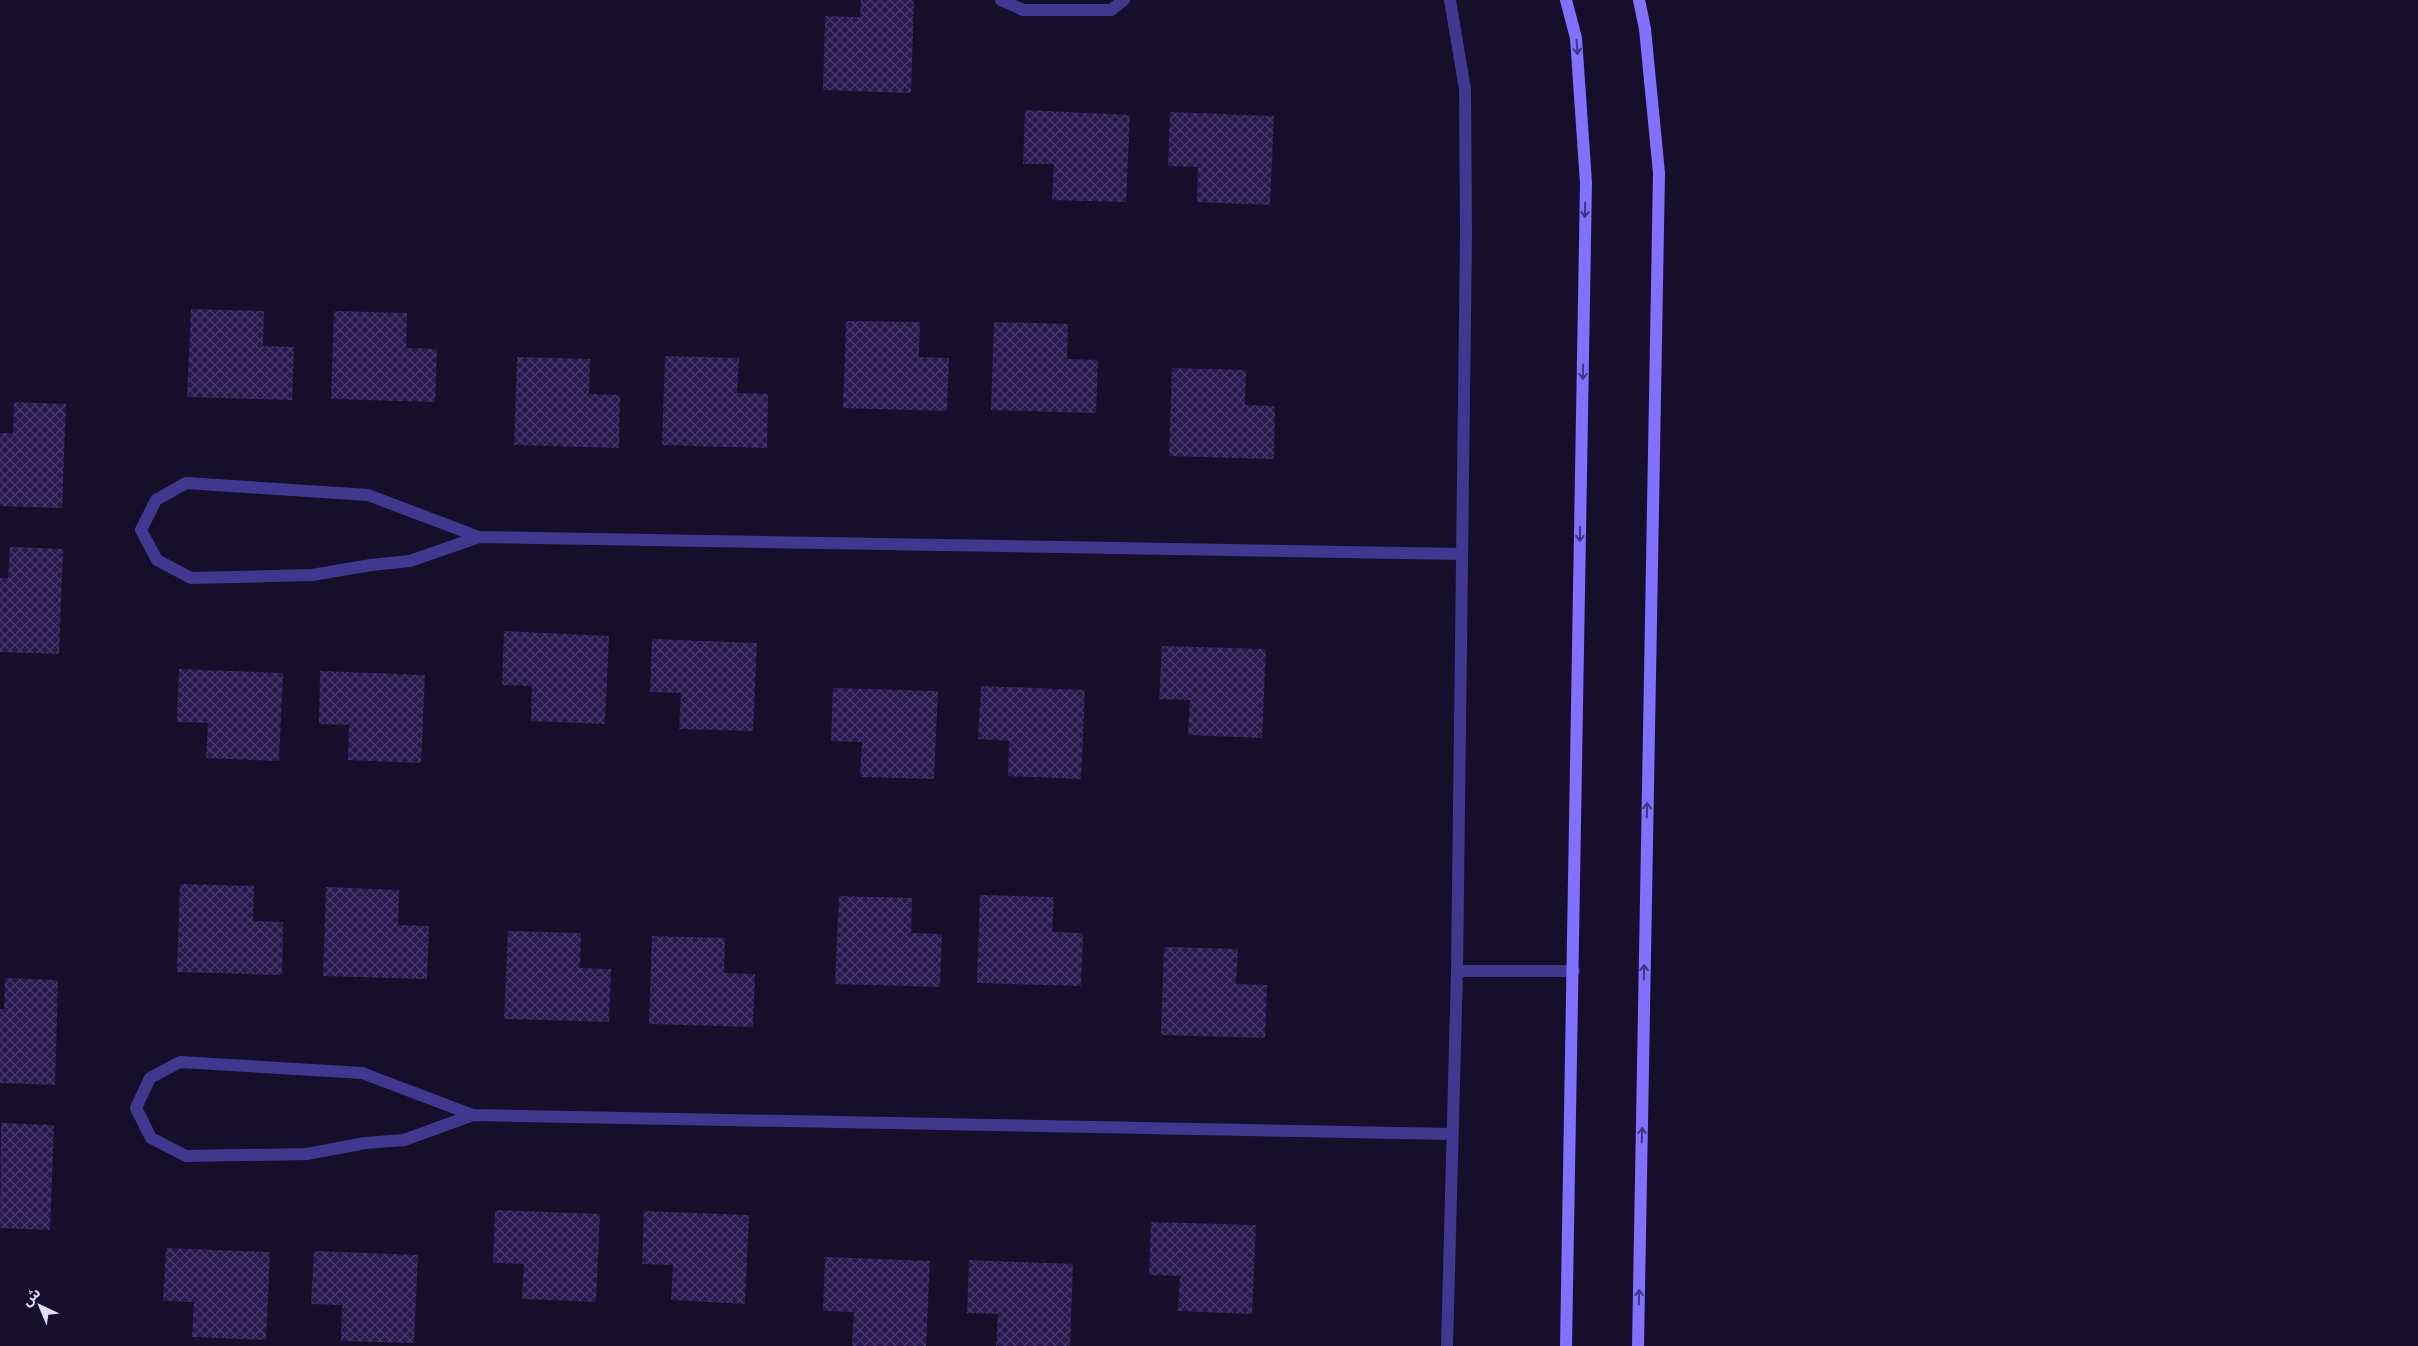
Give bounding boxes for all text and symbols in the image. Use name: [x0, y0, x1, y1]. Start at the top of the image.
one-way arrow: [1572, 39, 1581, 55]
one-way arrow: [1580, 201, 1590, 217]
one-way arrow: [1578, 364, 1588, 380]
one-way arrow: [1576, 526, 1585, 542]
one-way arrow: [1643, 802, 1652, 818]
one-way arrow: [1640, 965, 1649, 981]
one-way arrow: [1637, 1127, 1646, 1143]
north arrow: [15, 1281, 65, 1331]
text: ش: [18, 1284, 43, 1309]
one-way arrow: [1634, 1290, 1643, 1306]

